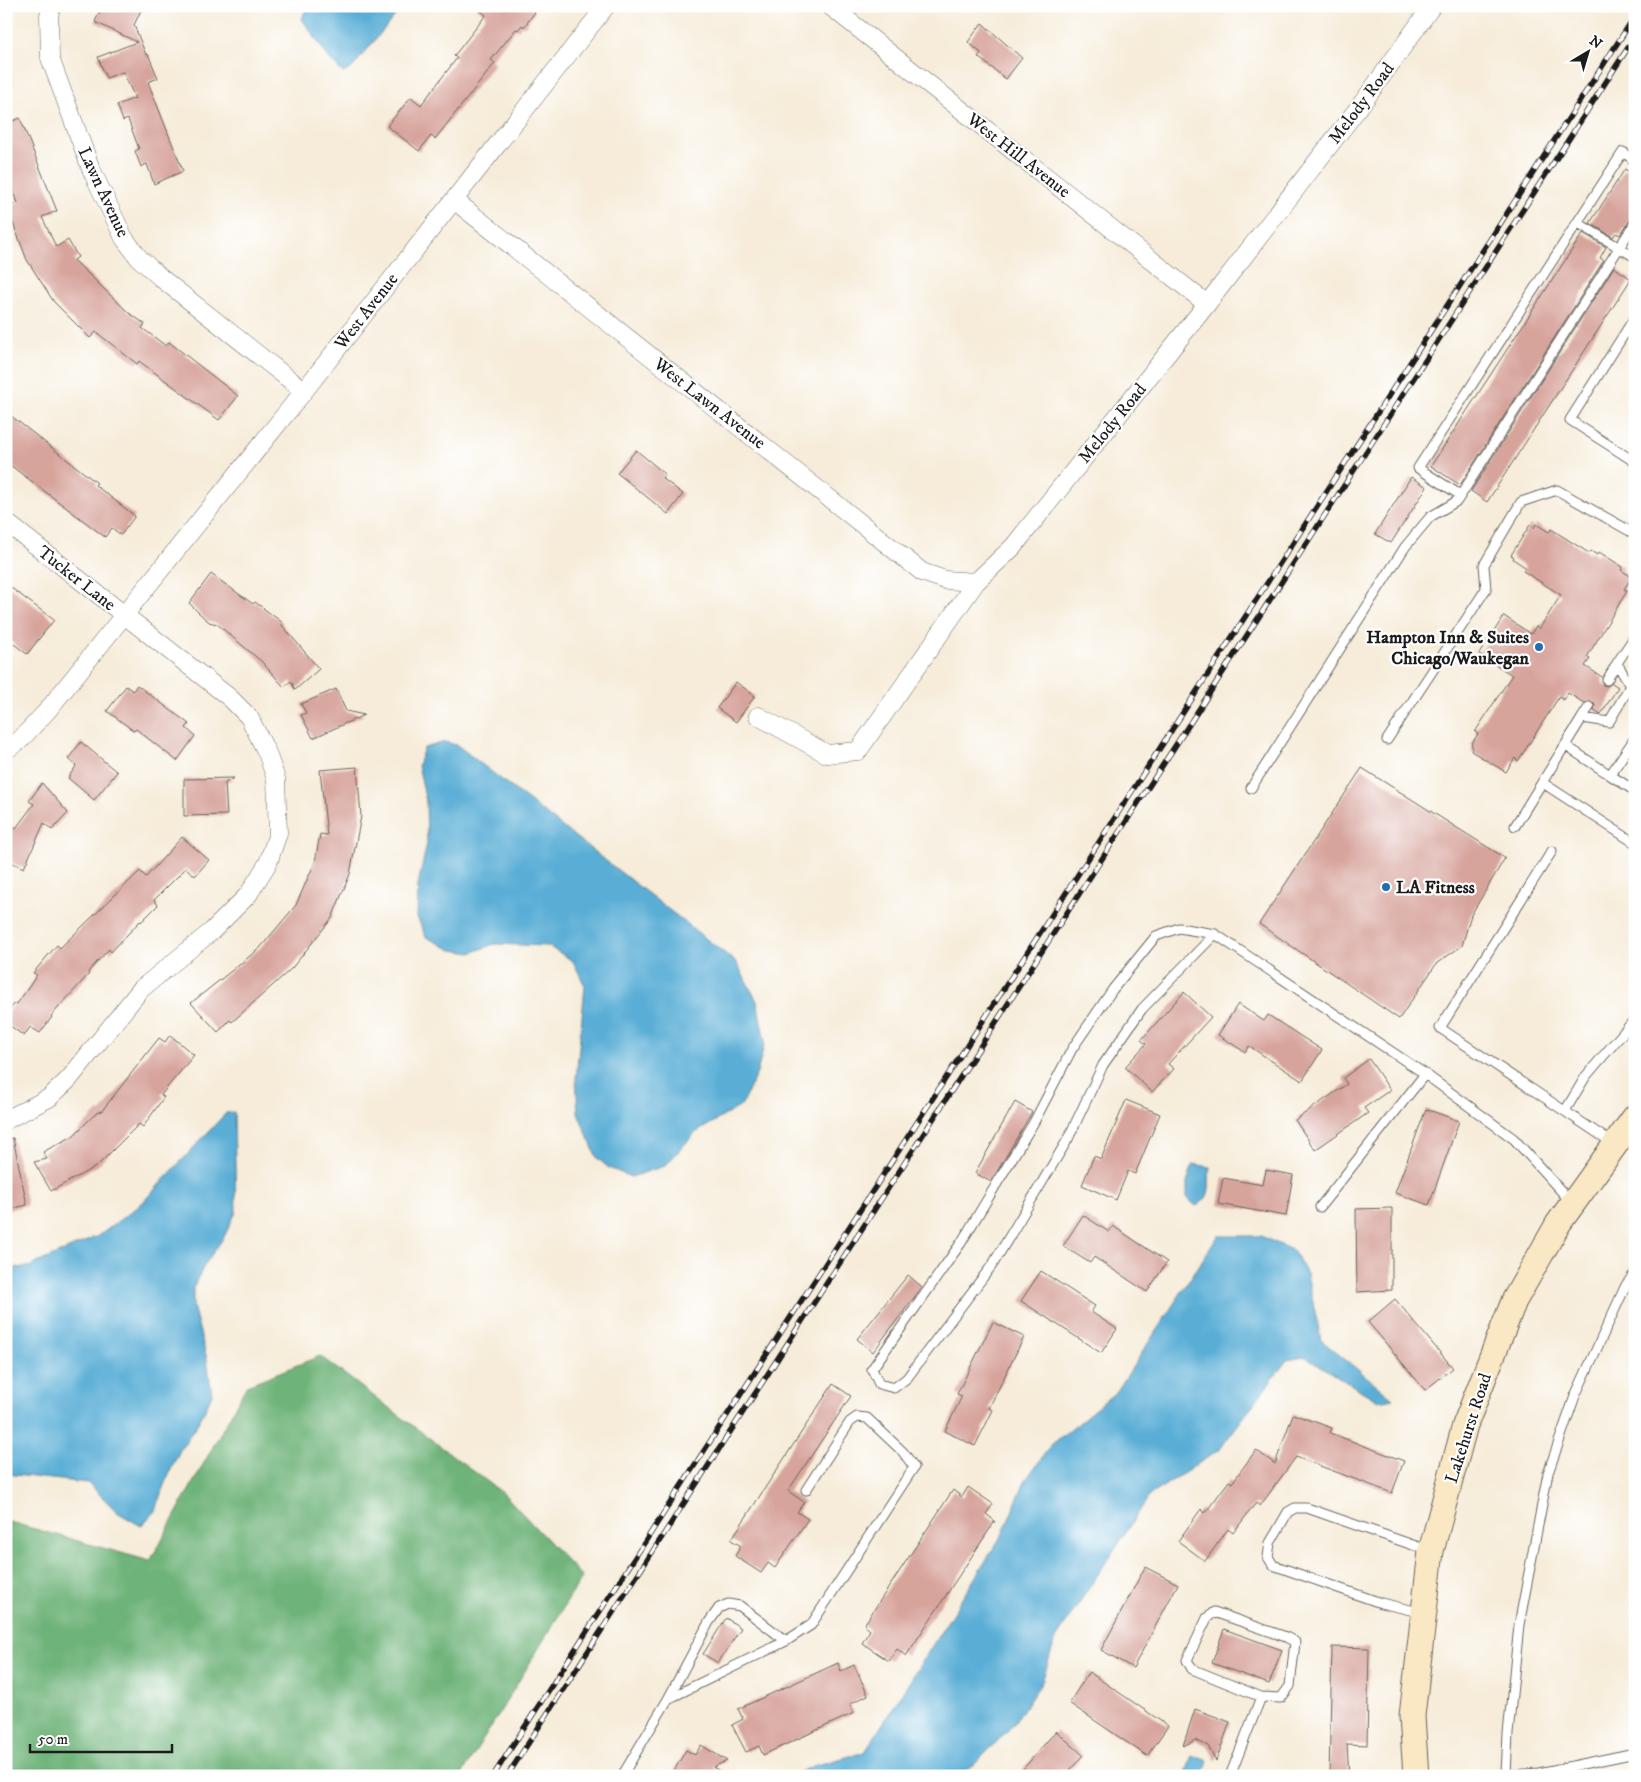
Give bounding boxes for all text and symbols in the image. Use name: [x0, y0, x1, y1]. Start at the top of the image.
north arrow: [1564, 28, 1614, 78]
text: N: [1585, 32, 1606, 53]
street label: Melody Road: [1324, 59, 1400, 149]
street label: West Hill Avenue: [962, 108, 1074, 203]
street label: Lawn Avenue: [73, 144, 134, 241]
street label: West Avenue: [330, 269, 403, 355]
street label: West Lawn Avenue: [648, 353, 770, 454]
street label: Melody Road: [1074, 379, 1152, 468]
street label: Tucker Lane: [33, 542, 120, 616]
place label: Hampton Inn & Suites Chicago/Waukegan: [1366, 627, 1530, 670]
marker: Hampton Inn & Suites Chicago/Waukegan: [1533, 641, 1545, 653]
place label: LA Fitness: [1396, 877, 1475, 899]
marker: LA Fitness: [1380, 881, 1392, 893]
street label: Lakehurst Road: [1441, 1370, 1497, 1486]
scale bar: [30, 1722, 172, 1754]
text: 50 m: [38, 1730, 68, 1749]

